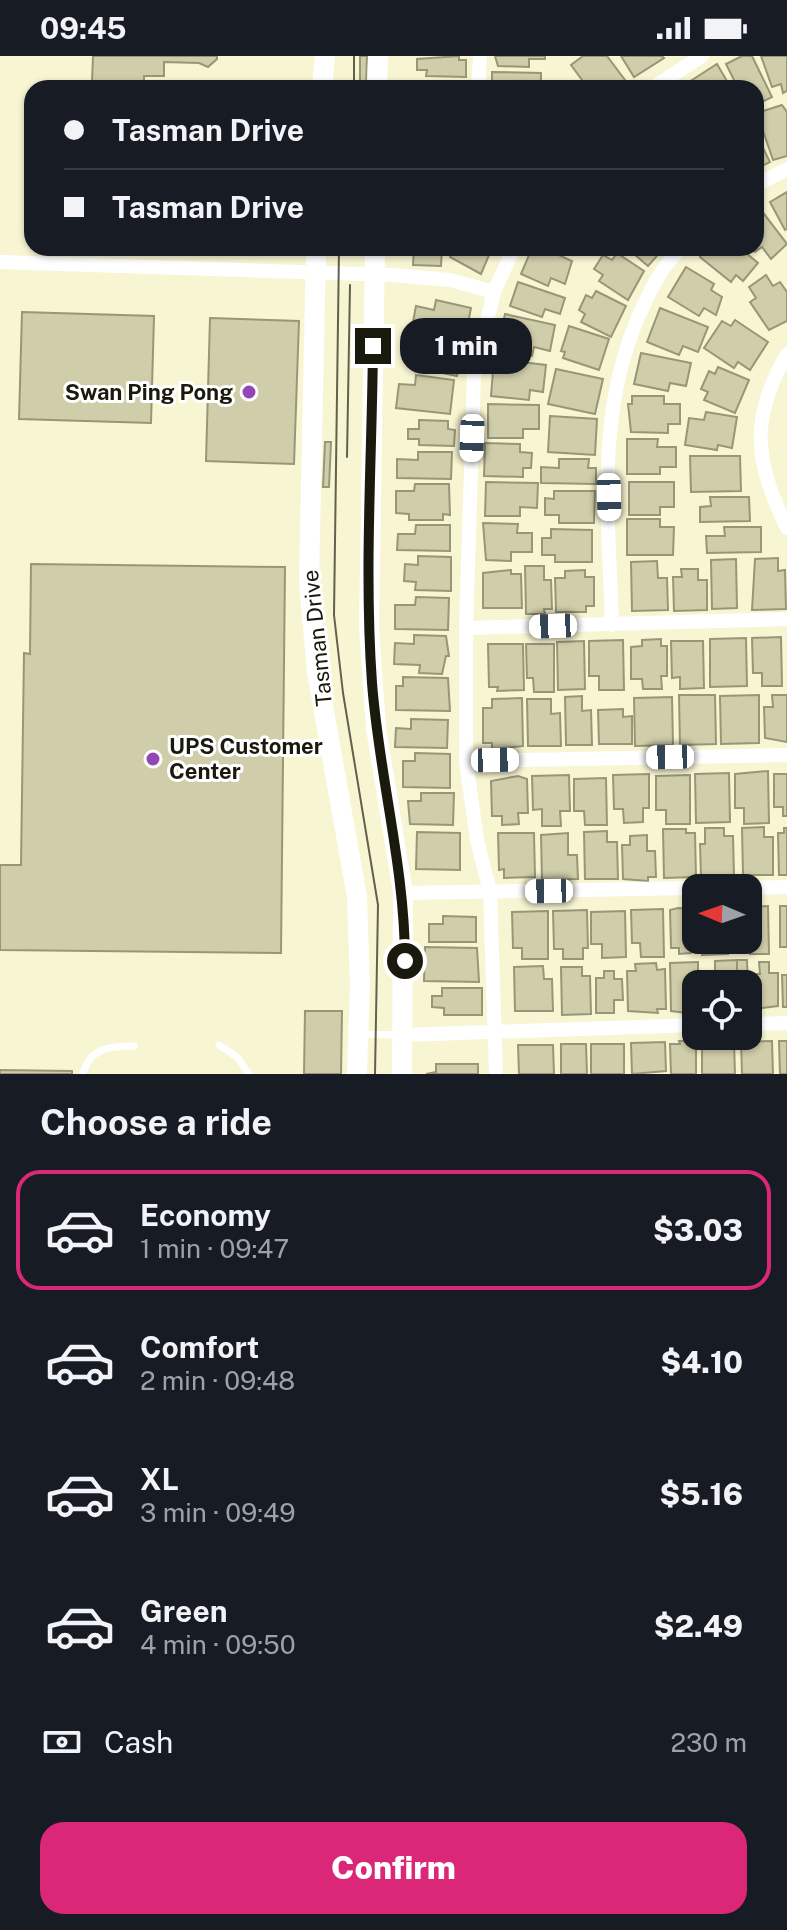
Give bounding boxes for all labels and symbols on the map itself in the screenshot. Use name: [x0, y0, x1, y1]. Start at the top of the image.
callout: 1 min: [401, 318, 533, 374]
route end: [355, 328, 391, 364]
place label: Swan Ping Pong: [65, 379, 233, 405]
marker: Swan Ping Pong: [240, 383, 258, 401]
car: [459, 414, 485, 462]
car: [597, 473, 621, 521]
street label: Tasman Drive: [297, 569, 337, 707]
car: [529, 613, 577, 639]
place label: UPS Customer Center: [169, 733, 323, 784]
car: [646, 745, 694, 769]
car: [471, 748, 519, 772]
marker: UPS Customer Center: [144, 750, 162, 768]
north arrow: [682, 874, 762, 954]
car: [525, 879, 573, 903]
route start: [387, 943, 423, 979]

